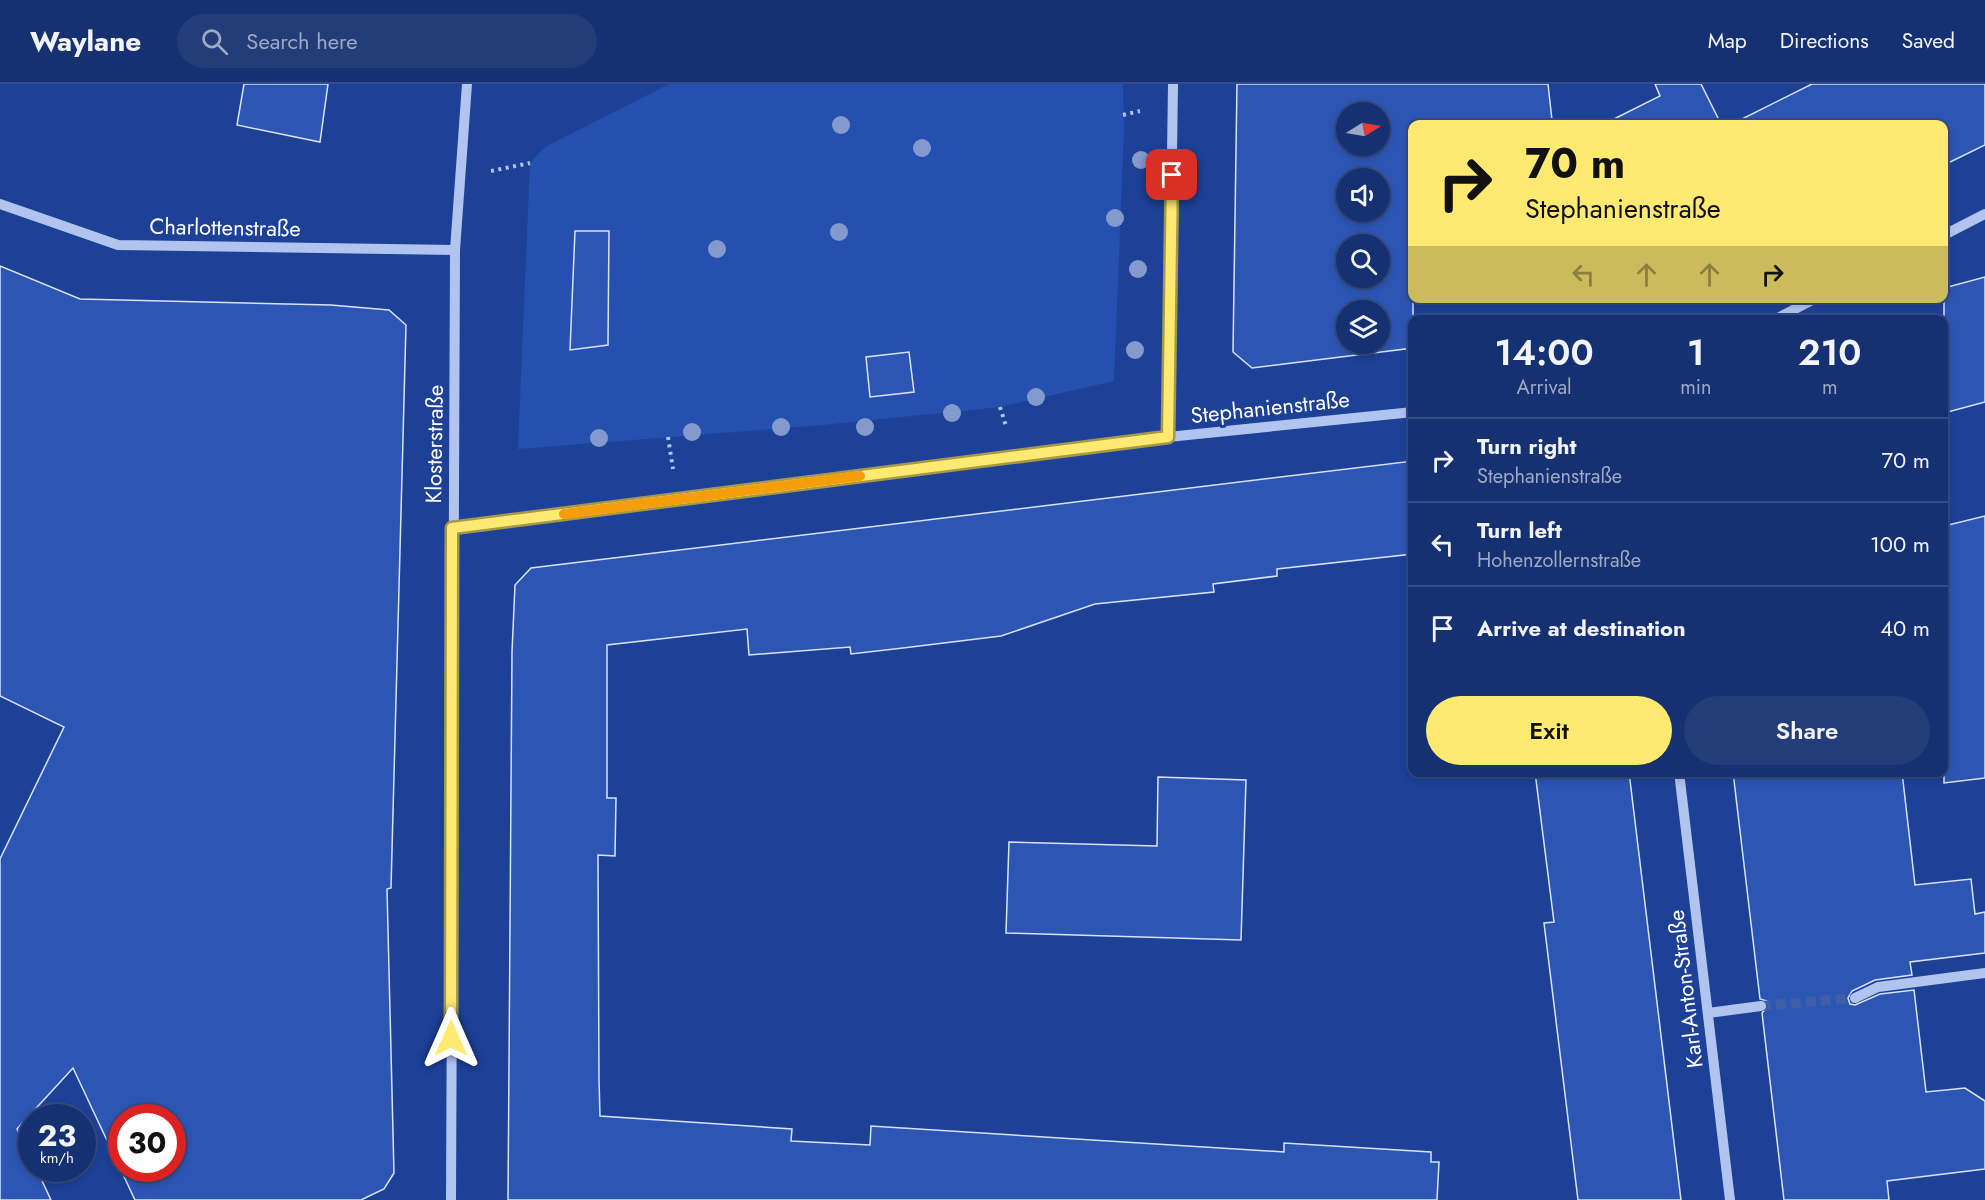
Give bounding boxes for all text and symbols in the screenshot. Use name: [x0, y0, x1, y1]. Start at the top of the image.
search box: [177, 14, 597, 68]
text: Waylane: [30, 21, 141, 62]
icon: search: [198, 25, 231, 58]
text: Search here: [246, 25, 358, 57]
text: Map: [1708, 26, 1747, 56]
text: Directions: [1780, 26, 1869, 56]
text: Saved: [1902, 26, 1955, 56]
north arrow: [1336, 102, 1390, 156]
map controls: [1336, 102, 1390, 354]
text: 70 m: [1525, 133, 1625, 194]
icon: right: [1426, 144, 1504, 222]
pin: [1146, 149, 1197, 200]
icon: arrive: [1155, 158, 1188, 191]
button: sound: [1336, 168, 1390, 222]
text: Stephanienstraße: [1525, 189, 1721, 228]
street label: Charlottenstraße: [149, 210, 301, 244]
button: search: [1336, 234, 1390, 288]
icon: left: [1567, 258, 1600, 291]
icon: ahead: [1630, 258, 1663, 291]
icon: ahead: [1693, 258, 1726, 291]
icon: right: [1756, 258, 1789, 291]
button: layers: [1336, 300, 1390, 354]
text: 14:00: [1495, 326, 1594, 378]
text: 1: [1687, 326, 1705, 378]
text: 210: [1798, 326, 1861, 378]
text: Arrival: [1517, 373, 1572, 402]
text: min: [1680, 373, 1712, 402]
text: m: [1822, 373, 1838, 402]
street label: Stephanienstraße: [1189, 383, 1351, 431]
street label: Klosterstraße: [417, 384, 451, 504]
text: Turn right: [1477, 430, 1577, 462]
icon: right: [1426, 444, 1459, 477]
text: 70 m: [1881, 444, 1930, 476]
text: Stephanienstraße: [1477, 462, 1622, 491]
text: Turn left: [1477, 514, 1562, 546]
icon: left: [1426, 528, 1459, 561]
text: 100 m: [1870, 528, 1930, 560]
text: Hohenzollernstraße: [1477, 546, 1641, 575]
icon: arrive: [1426, 612, 1459, 645]
text: Arrive at destination: [1477, 612, 1686, 644]
text: 40 m: [1880, 612, 1930, 644]
button: Exit: [1426, 696, 1672, 765]
button: Share: [1684, 696, 1930, 765]
street label: Karl-Anton-Straße: [1659, 908, 1711, 1070]
position arrow: [419, 1006, 483, 1070]
speed limit sign: 30: [108, 1104, 186, 1182]
text: 23: [38, 1114, 76, 1157]
text: km/h: [40, 1147, 74, 1169]

